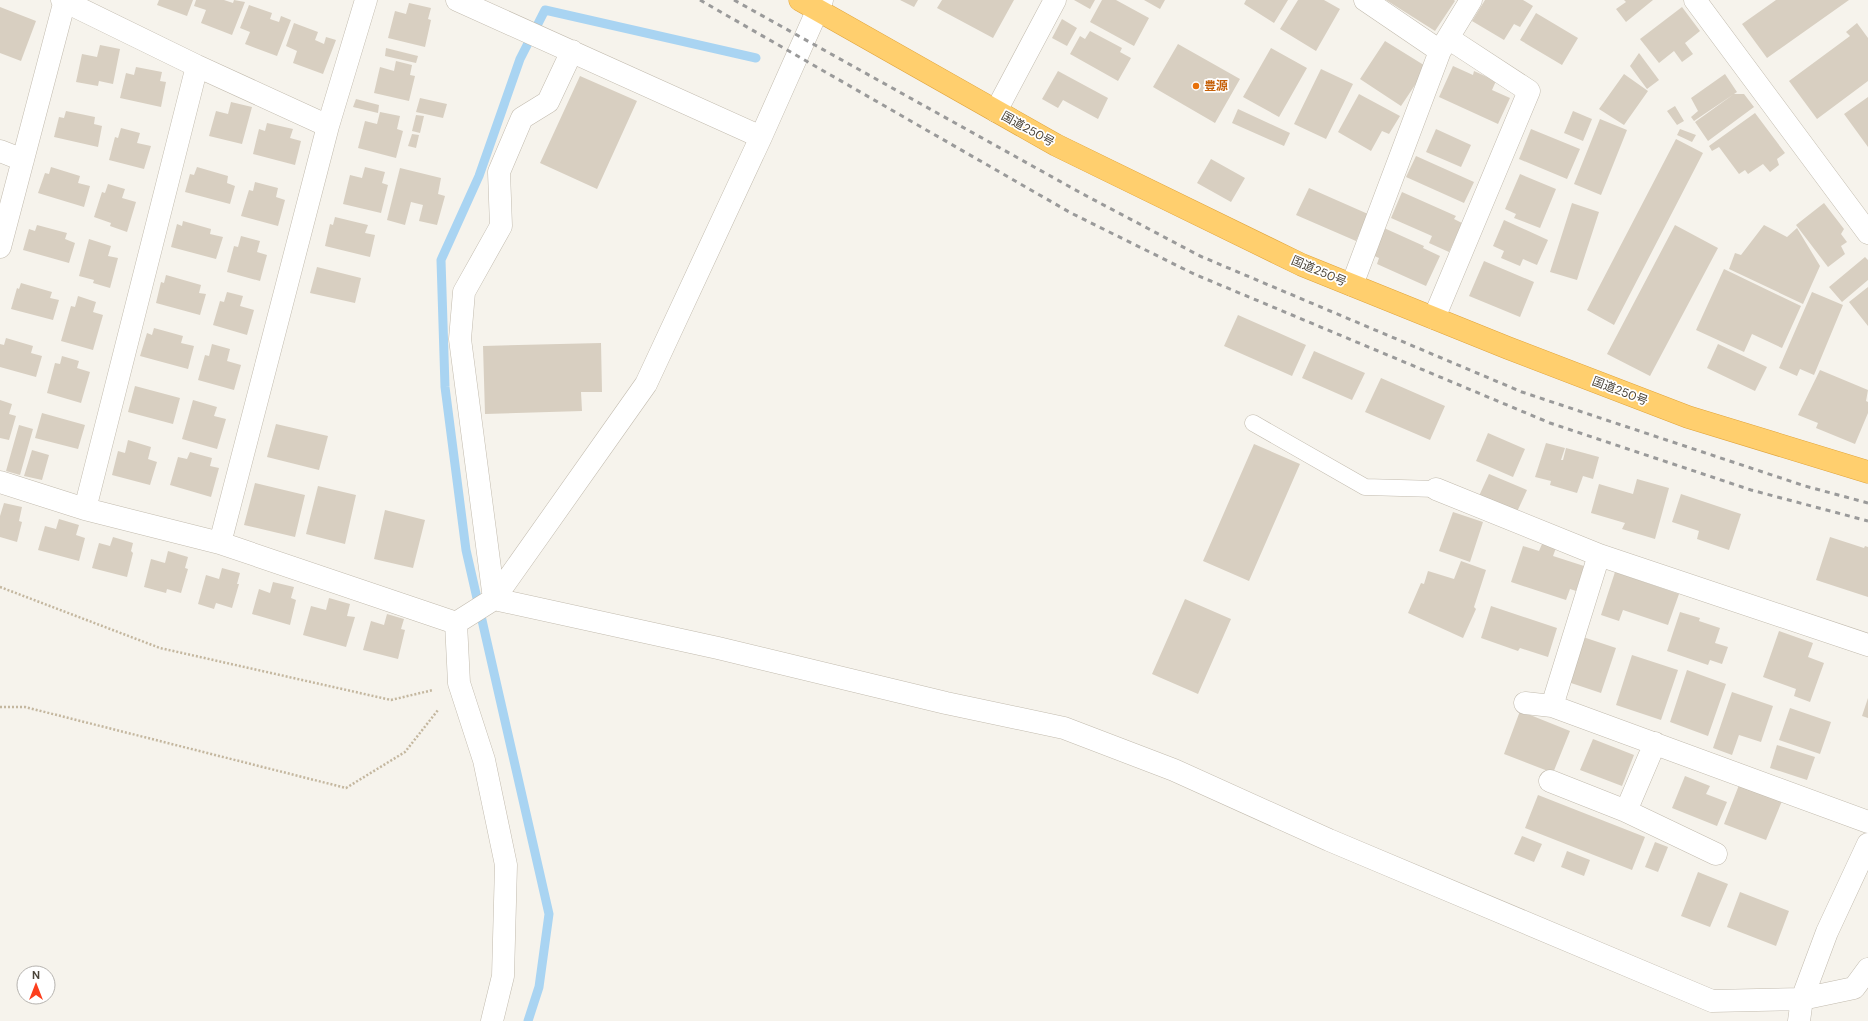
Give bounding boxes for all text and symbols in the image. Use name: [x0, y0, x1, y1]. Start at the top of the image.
place label: 豊源: [1204, 78, 1228, 94]
marker: 豊源: [1191, 81, 1201, 91]
street label: 国道250号: [999, 108, 1057, 150]
street label: 国道250号: [1289, 252, 1349, 290]
street label: 国道250号: [1590, 373, 1650, 409]
north arrow: [16, 965, 56, 1005]
text: N: [32, 968, 40, 982]

